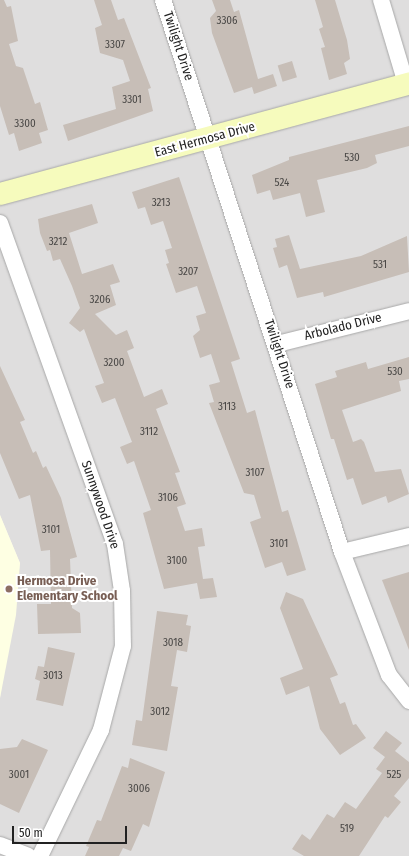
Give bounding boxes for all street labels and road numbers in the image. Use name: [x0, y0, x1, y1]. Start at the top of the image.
street label: Twilight Drive: [159, 9, 197, 83]
street label: East Hermosa Drive: [153, 119, 257, 161]
street label: Arbolado Drive: [303, 310, 383, 344]
street label: Twilight Drive: [260, 317, 298, 391]
street label: Sunnywood Drive: [78, 459, 122, 551]

